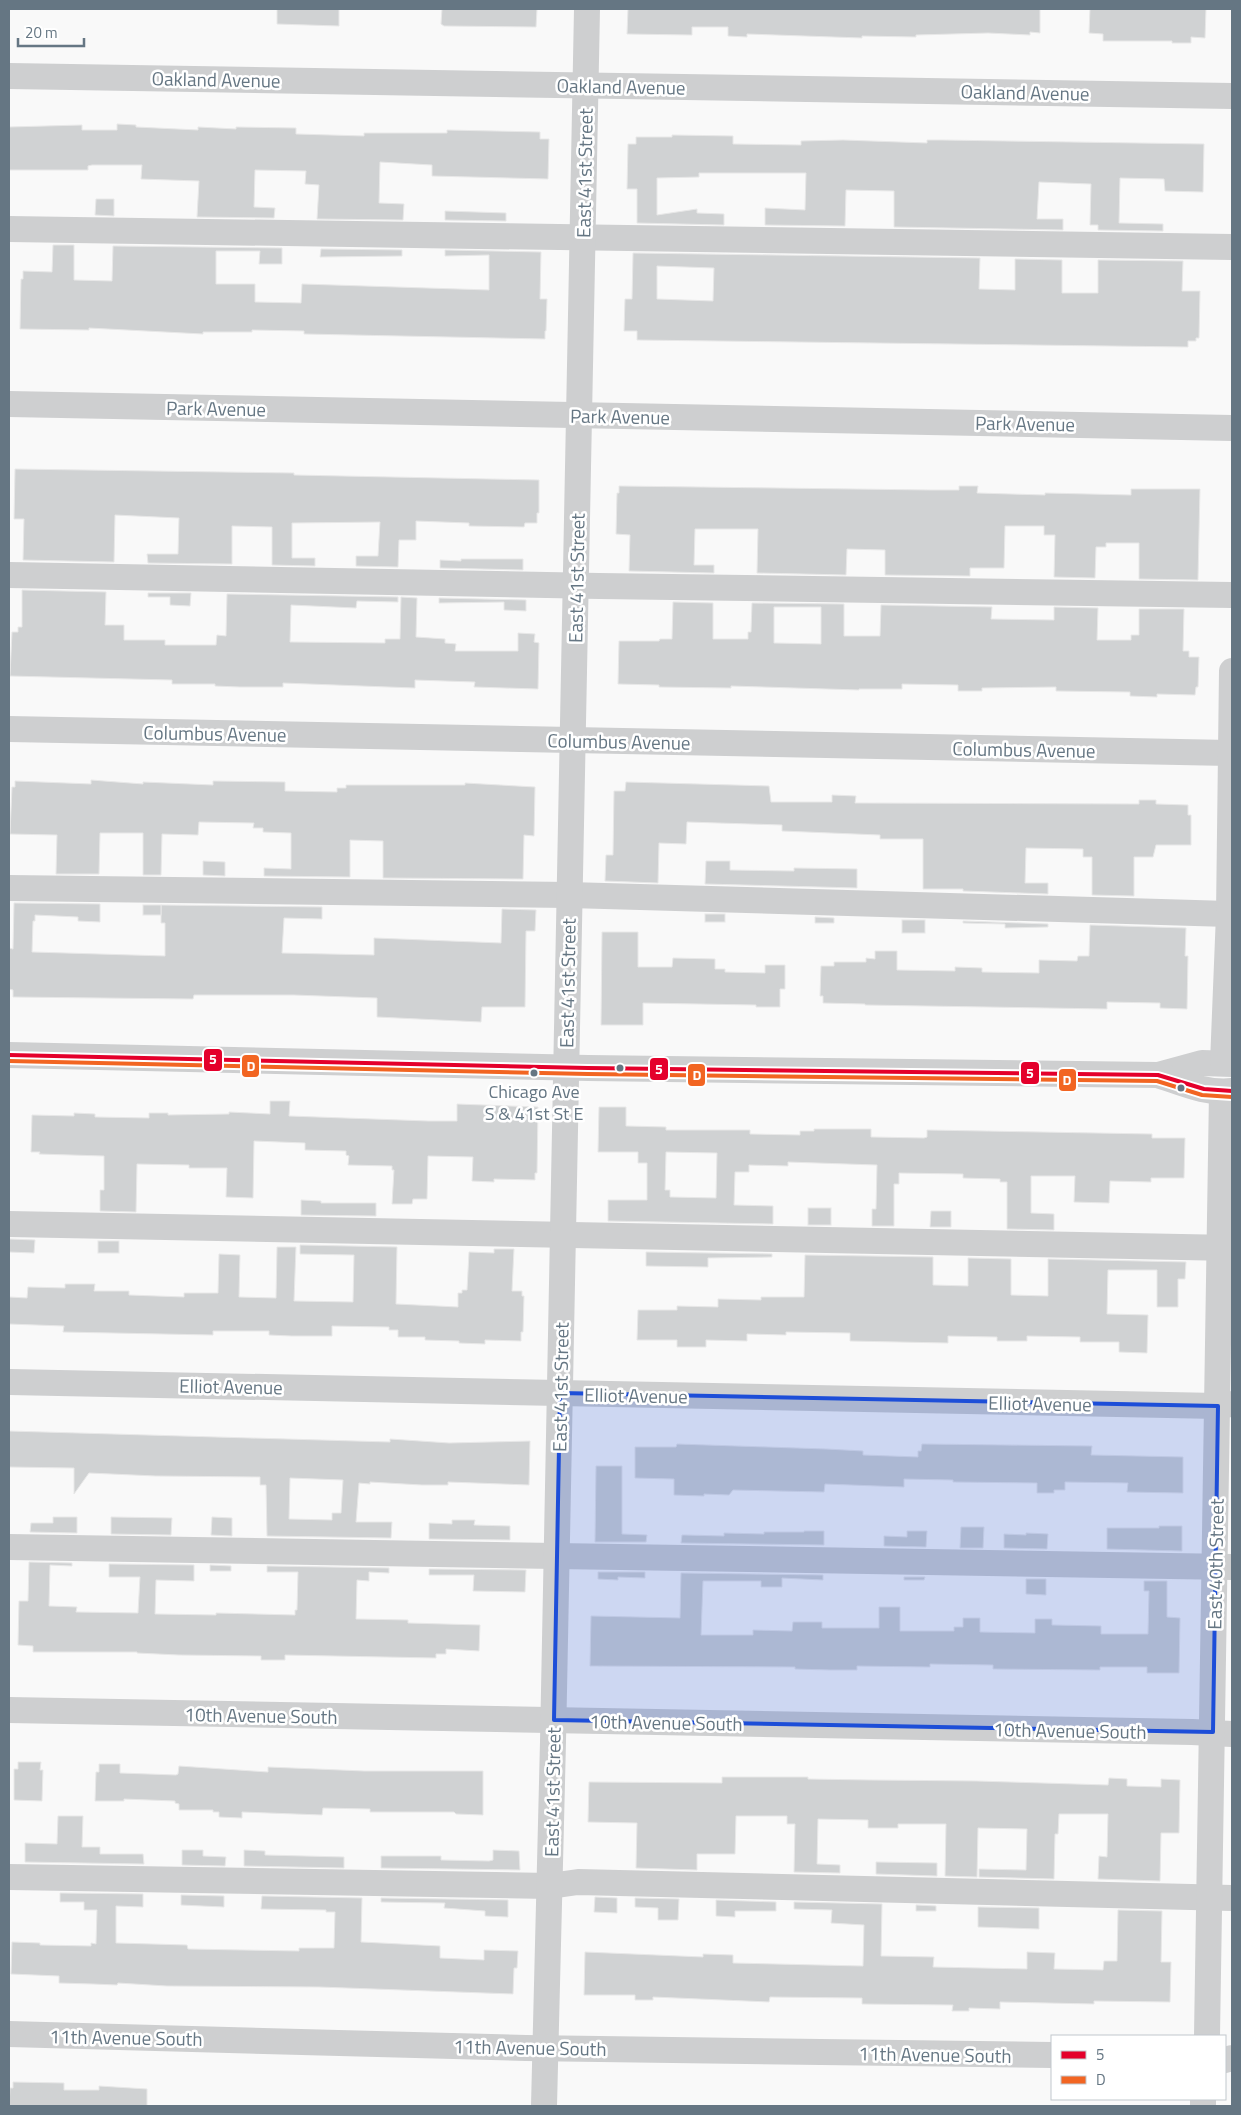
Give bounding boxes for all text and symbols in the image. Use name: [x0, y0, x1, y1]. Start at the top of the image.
scale bar: [18, 15, 84, 47]
text: 20 m: [25, 21, 58, 44]
street label: Oakland Avenue: [151, 63, 281, 95]
street label: Oakland Avenue: [556, 70, 686, 102]
street label: Oakland Avenue: [960, 76, 1090, 108]
street label: East 41st Street: [568, 108, 600, 238]
street label: Park Avenue: [166, 393, 266, 423]
street label: Park Avenue: [570, 401, 670, 431]
street label: Park Avenue: [975, 408, 1075, 438]
street label: East 41st Street: [560, 513, 592, 643]
street label: Columbus Avenue: [143, 717, 287, 749]
street label: Columbus Avenue: [547, 725, 691, 757]
street label: Columbus Avenue: [952, 733, 1096, 765]
street label: East 41st Street: [551, 918, 583, 1048]
line badge: 5: [203, 1048, 223, 1072]
text: 5: [209, 1048, 217, 1069]
line badge: D: [241, 1054, 260, 1078]
text: D: [247, 1055, 256, 1076]
line badge: 5: [649, 1057, 669, 1081]
text: 5: [655, 1058, 663, 1079]
line badge: 5: [1020, 1061, 1040, 1085]
text: 5: [1026, 1062, 1034, 1083]
unlabelled marker: [615, 1063, 625, 1073]
line badge: D: [687, 1063, 706, 1087]
text: D: [693, 1064, 702, 1085]
marker: Chicago Ave S & 41st St E: [529, 1068, 539, 1078]
line badge: D: [1058, 1068, 1077, 1092]
text: D: [1063, 1069, 1072, 1090]
place label: Chicago Ave S & 41st St E: [485, 1078, 583, 1127]
unlabelled marker: [1176, 1083, 1186, 1093]
street label: East 41st Street: [544, 1322, 576, 1452]
street label: Elliot Avenue: [179, 1371, 283, 1401]
street label: Elliot Avenue: [584, 1380, 688, 1410]
street label: Elliot Avenue: [988, 1388, 1092, 1418]
street label: East 40th Street: [1199, 1498, 1231, 1630]
street label: 10th Avenue South: [184, 1699, 338, 1731]
street label: 10th Avenue South: [589, 1706, 743, 1738]
street label: 10th Avenue South: [993, 1714, 1147, 1746]
street label: East 41st Street: [536, 1727, 568, 1857]
street label: 11th Avenue South: [49, 2021, 203, 2053]
street label: 11th Avenue South: [453, 2031, 607, 2063]
legend: [1051, 2035, 1226, 2100]
street label: 11th Avenue South: [858, 2038, 1012, 2070]
text: 5: [1096, 2043, 1104, 2066]
text: D: [1096, 2068, 1106, 2091]

